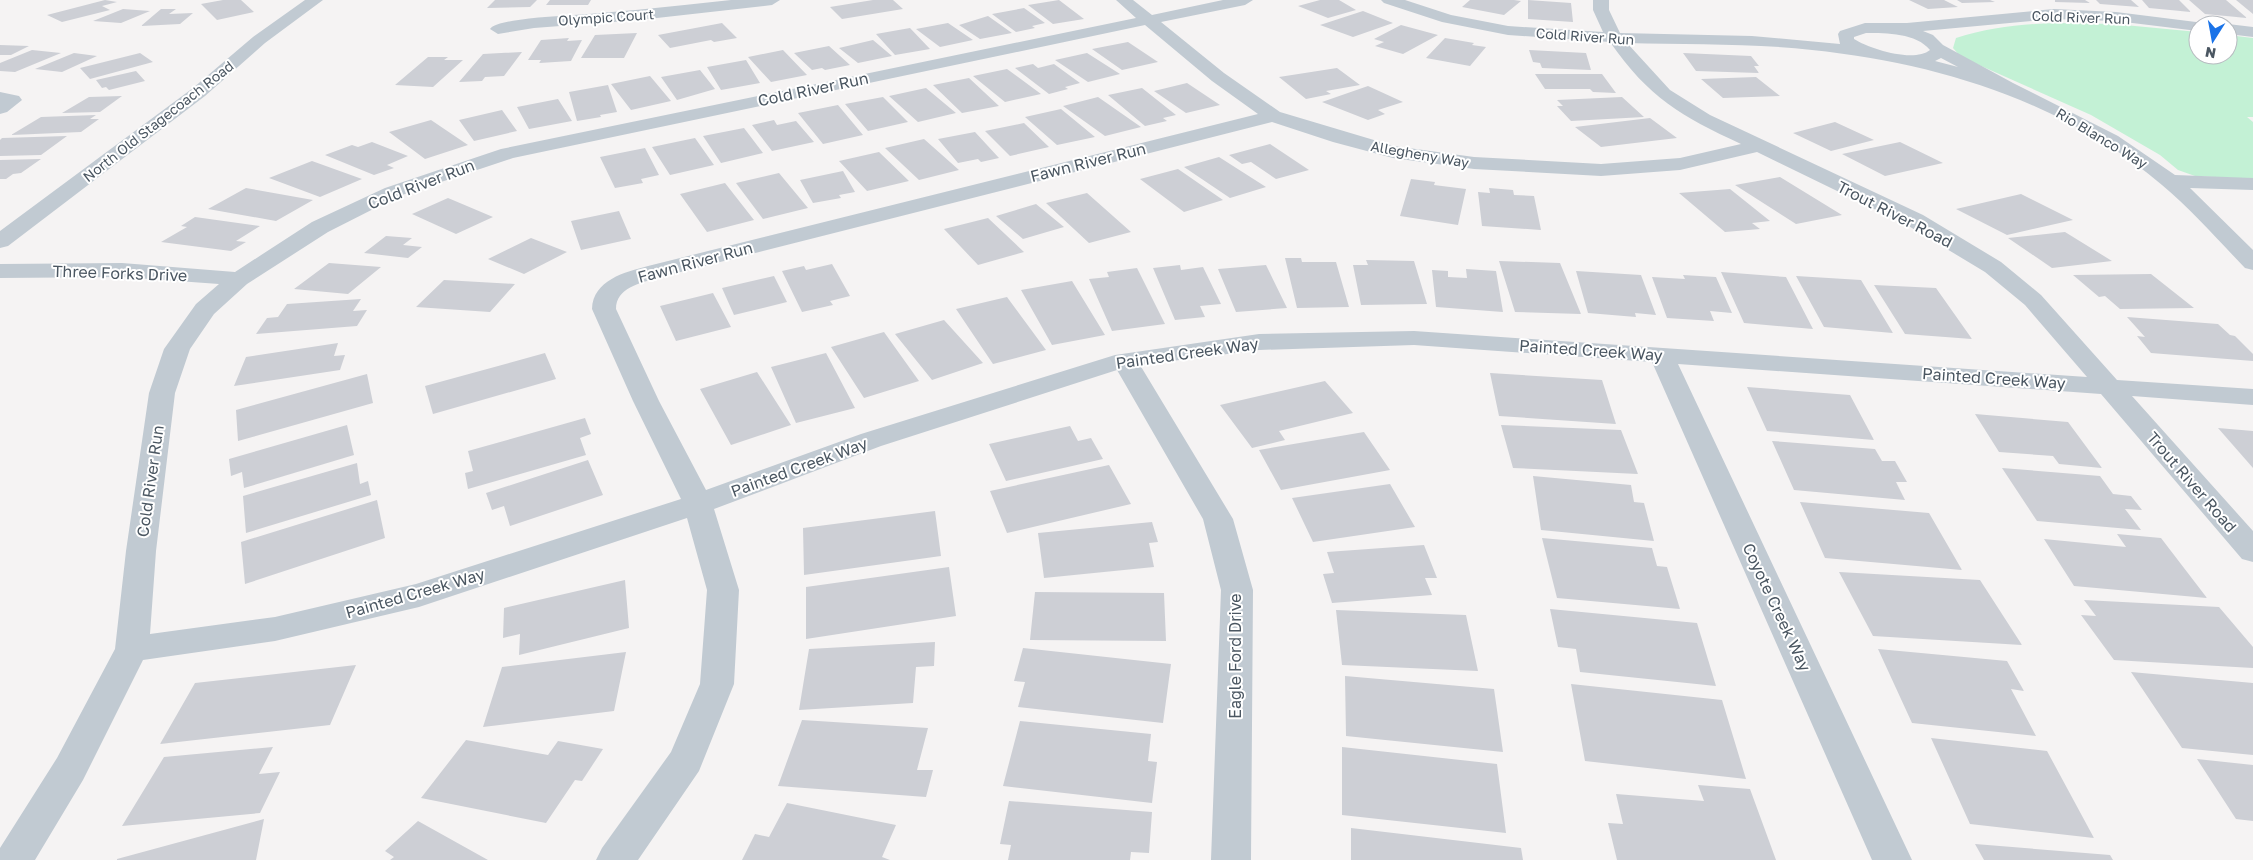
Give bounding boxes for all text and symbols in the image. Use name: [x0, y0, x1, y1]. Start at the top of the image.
street label: Olympic Court: [558, 5, 654, 29]
street label: Cold River Run: [2031, 7, 2131, 27]
north arrow: [2188, 15, 2238, 65]
street label: Cold River Run: [1535, 24, 1635, 48]
text: N: [2204, 44, 2217, 63]
street label: North Old Stagecoach Road: [79, 57, 237, 185]
street label: Cold River Run: [756, 68, 870, 110]
street label: Rio Blanco Way: [2053, 104, 2151, 172]
street label: Allegheny Way: [1370, 137, 1471, 171]
street label: Fawn River Run: [1028, 138, 1148, 186]
street label: Cold River Run: [365, 154, 477, 214]
street label: Trout River Road: [1834, 176, 1956, 252]
street label: Fawn River Run: [635, 237, 755, 287]
street label: Three Forks Drive: [52, 261, 188, 285]
street label: Painted Creek Way: [1114, 333, 1260, 373]
street label: Painted Creek Way: [1519, 335, 1663, 365]
street label: Painted Creek Way: [1922, 363, 2066, 393]
street label: Cold River Run: [132, 424, 168, 538]
street label: Trout River Road: [2143, 428, 2241, 536]
street label: Painted Creek Way: [728, 433, 870, 501]
street label: Coyote Creek Way: [1739, 540, 1815, 674]
street label: Painted Creek Way: [343, 564, 487, 622]
street label: Eagle Ford Drive: [1225, 593, 1245, 719]

